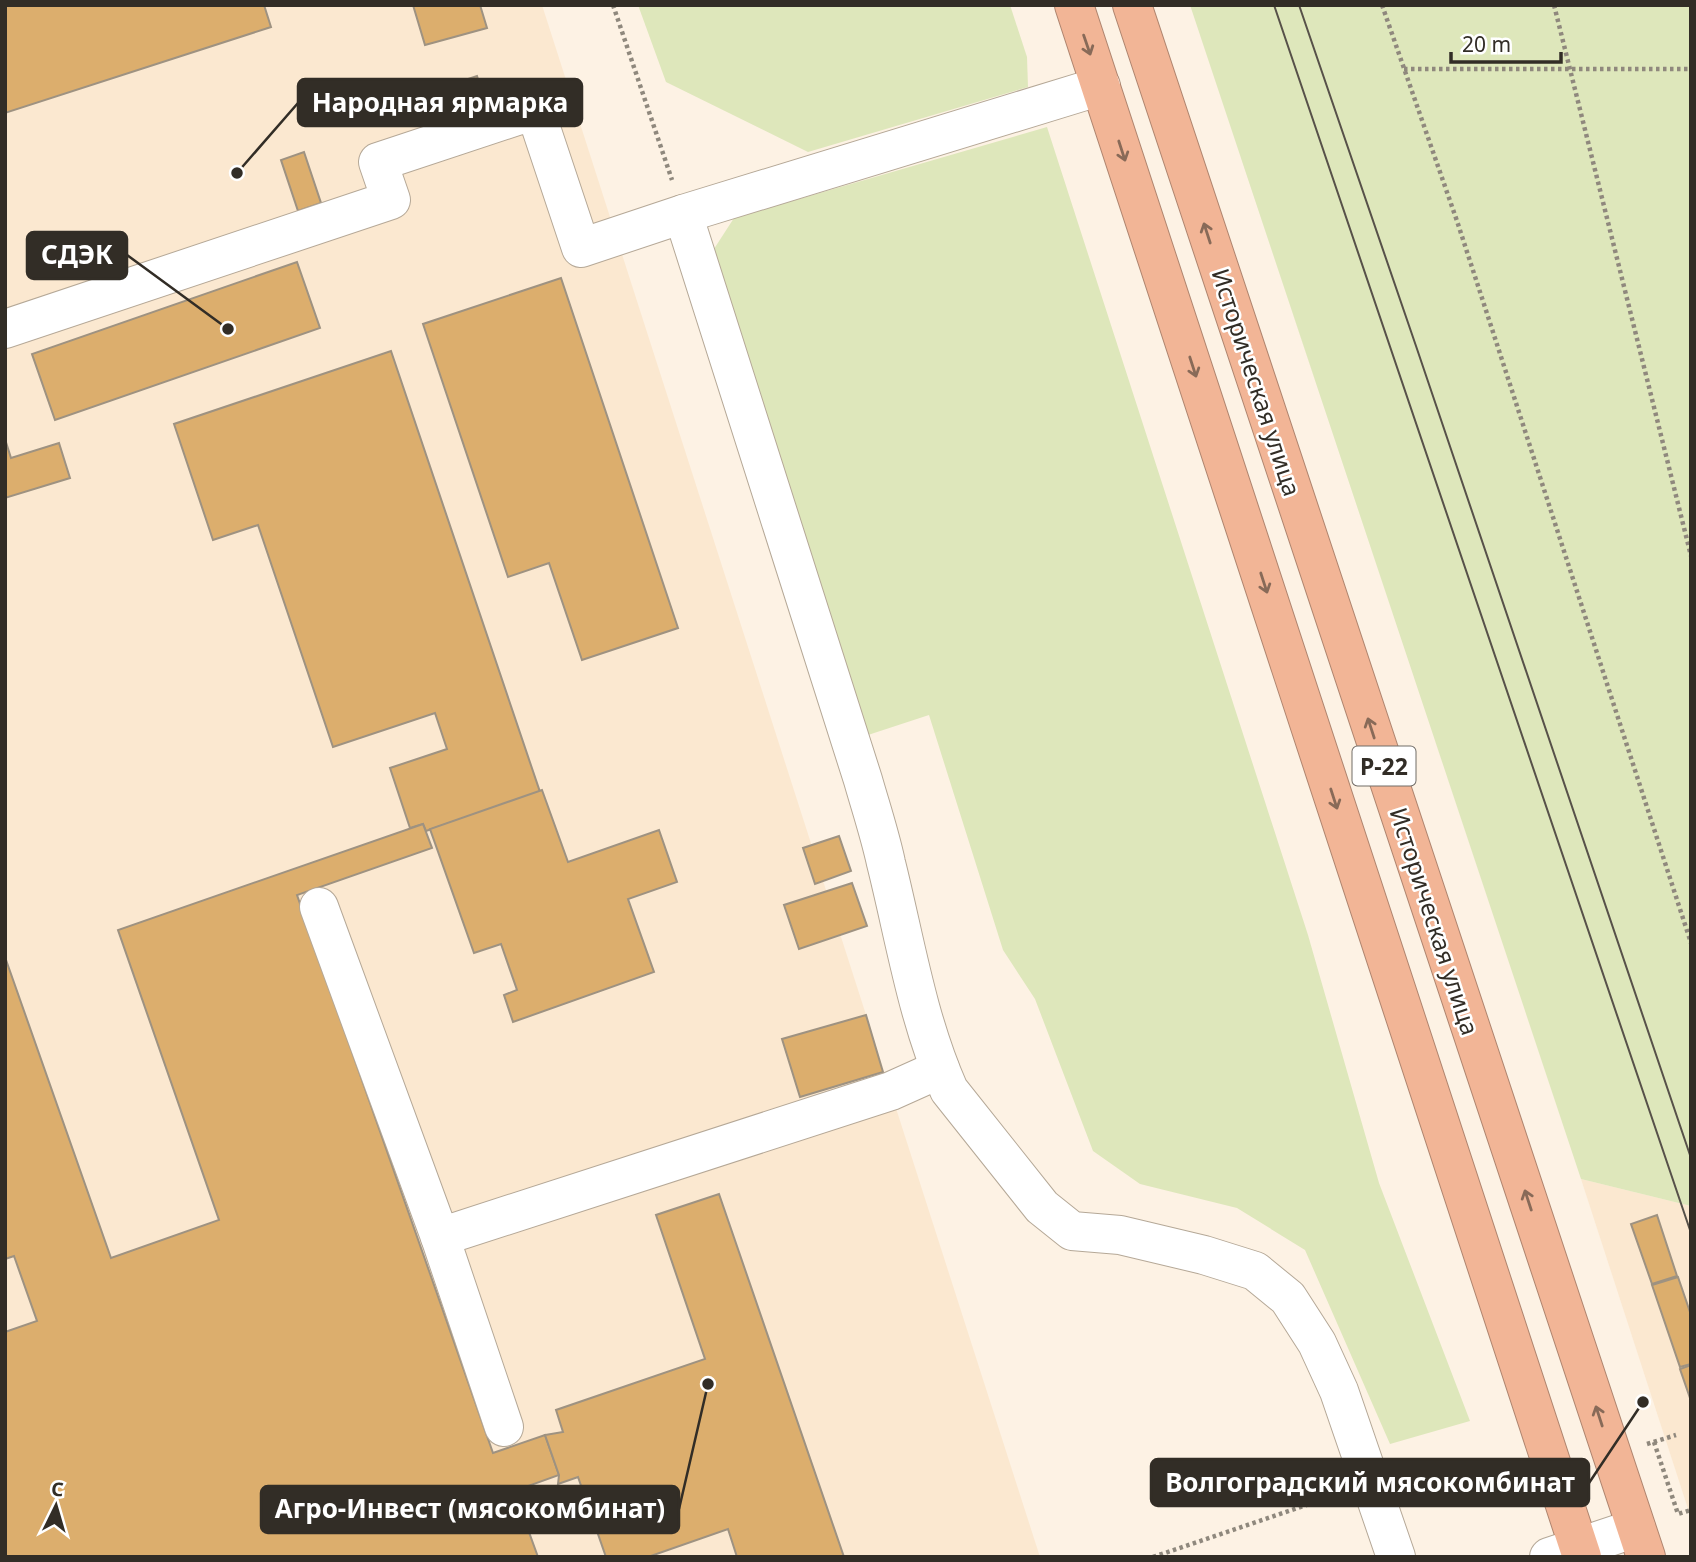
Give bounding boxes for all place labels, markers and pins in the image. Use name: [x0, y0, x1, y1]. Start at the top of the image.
callout: Народная ярмарка: [298, 79, 582, 126]
callout: СДЭК: [27, 232, 127, 279]
callout: Волгоградский мясокомбинат: [1151, 1459, 1589, 1506]
callout: Агро-Инвест (мясокомбинат): [261, 1486, 679, 1533]

